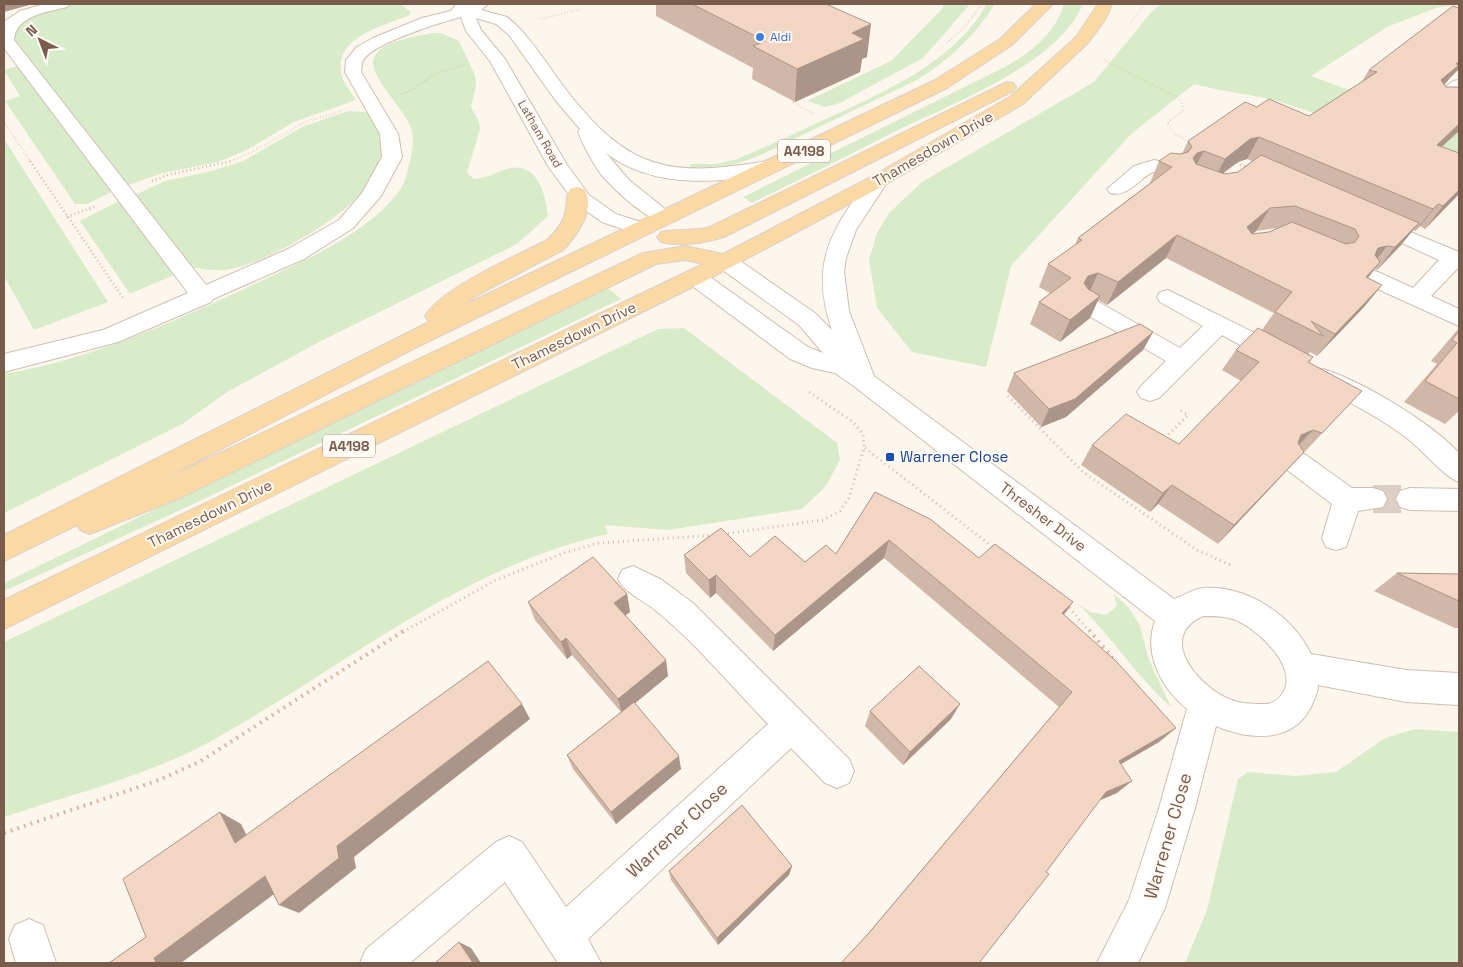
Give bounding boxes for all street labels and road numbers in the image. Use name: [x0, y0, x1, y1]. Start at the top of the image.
street label: Latham Road: [514, 97, 566, 171]
street label: Thamesdown Drive: [869, 106, 997, 191]
road number: A4198: [778, 140, 830, 162]
street label: Thamesdown Drive: [508, 297, 639, 374]
road number: A4198: [323, 434, 375, 458]
street label: Thamesdown Drive: [144, 475, 275, 552]
street label: Thresher Drive: [996, 478, 1091, 555]
street label: Warrener Close: [1139, 770, 1197, 902]
street label: Warrener Close: [621, 777, 732, 882]

